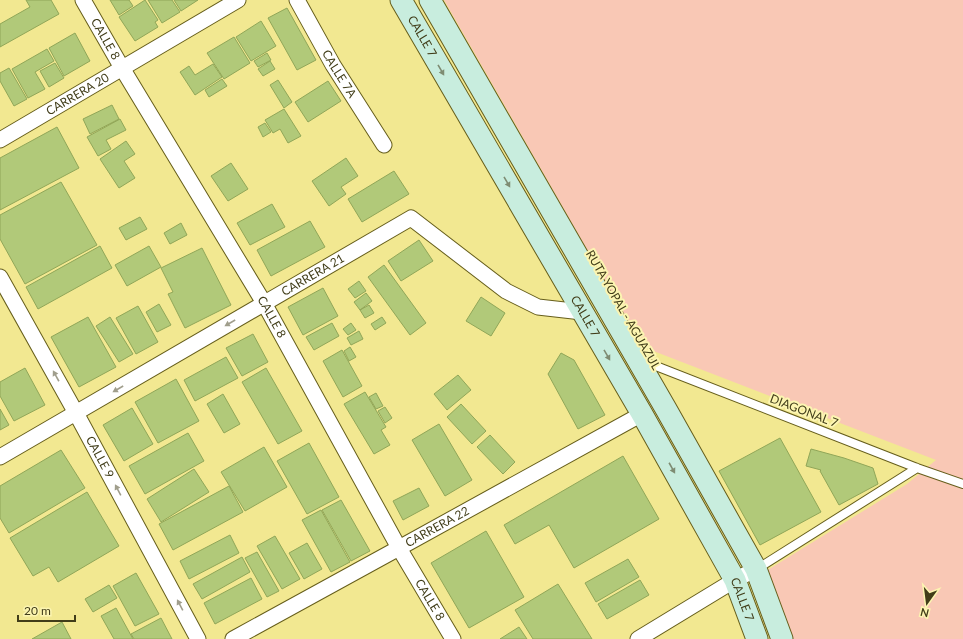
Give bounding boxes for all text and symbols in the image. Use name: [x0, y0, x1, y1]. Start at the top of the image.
street label: CALLE 7: [405, 13, 441, 60]
street label: CALLE 8: [88, 15, 124, 62]
street label: CALLE 7A: [319, 47, 360, 101]
one-way arrow: [438, 64, 445, 76]
street label: CARRERA 20: [43, 70, 112, 118]
one-way arrow: [503, 177, 510, 188]
street label: RUTA YOPAL - AGUAZUL: [583, 247, 664, 372]
street label: CARRERA 21: [278, 250, 347, 299]
street label: CALLE 8: [255, 293, 290, 340]
street label: CALLE 7: [568, 293, 604, 340]
one-way arrow: [224, 320, 236, 327]
one-way arrow: [604, 349, 611, 361]
one-way arrow: [52, 370, 59, 382]
one-way arrow: [112, 385, 124, 392]
street label: DIAGONAL 7: [768, 391, 840, 430]
street label: CALLE 9: [83, 433, 118, 481]
one-way arrow: [669, 462, 676, 474]
one-way arrow: [115, 484, 121, 496]
street label: CARRERA 22: [403, 503, 472, 550]
street label: CALLE 7: [728, 575, 758, 623]
street label: CALLE 8: [412, 576, 448, 623]
north arrow: [907, 583, 947, 623]
scale bar: [18, 597, 75, 623]
one-way arrow: [176, 599, 183, 610]
text: 20 m: [24, 603, 51, 618]
text: N: [919, 606, 930, 621]

